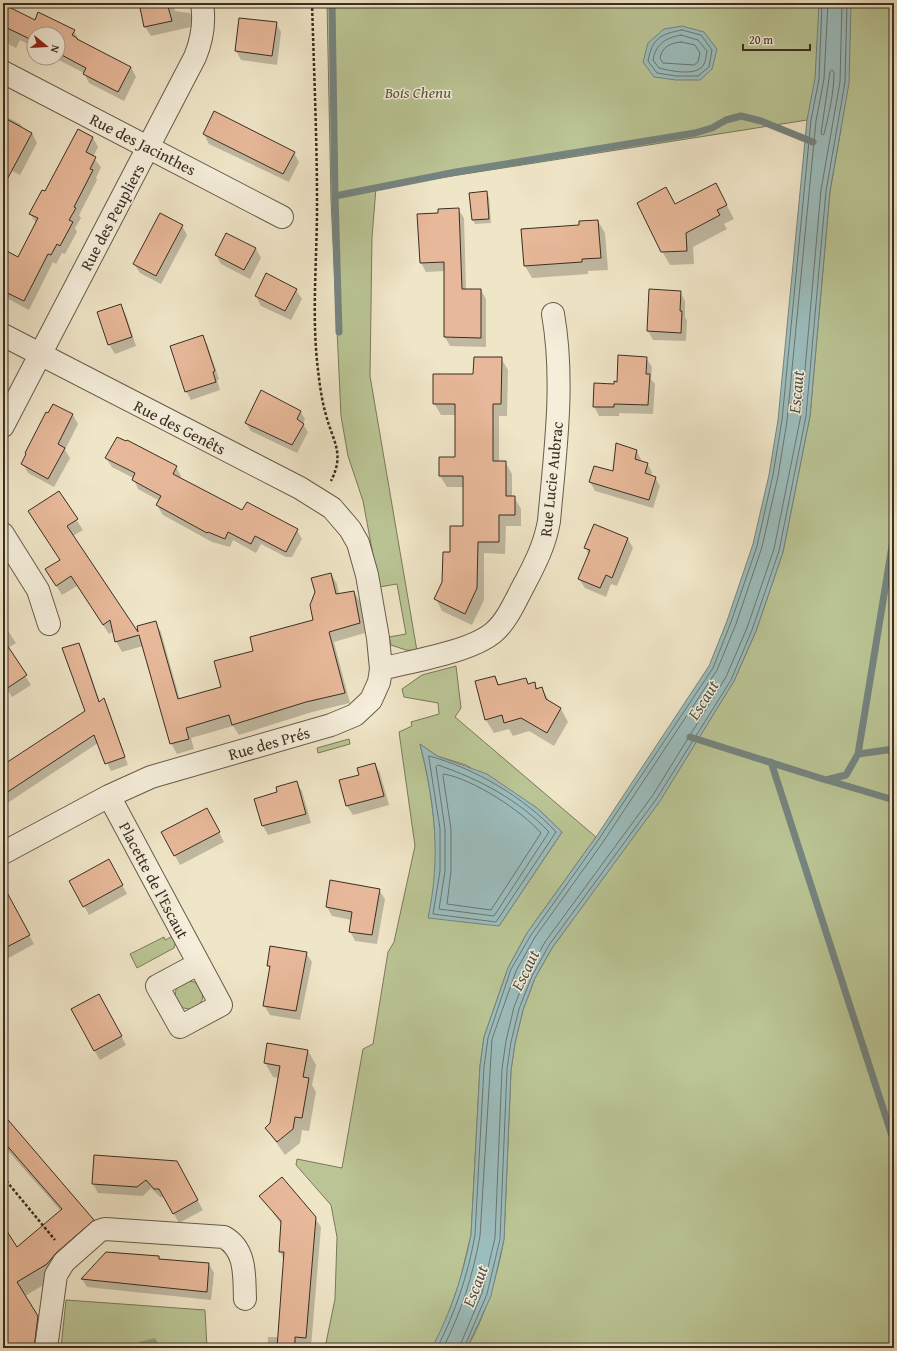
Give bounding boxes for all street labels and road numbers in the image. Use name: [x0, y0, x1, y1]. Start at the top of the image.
street label: Rue des Jacinthes: [86, 107, 200, 181]
street label: Rue des Peupliers: [74, 159, 150, 275]
street label: Rue des Genêts: [130, 394, 230, 460]
street label: Rue Lucie Aubrac: [533, 420, 569, 538]
street label: Rue des Prés: [225, 720, 313, 766]
street label: Placette de l'Escaut: [113, 817, 195, 943]

